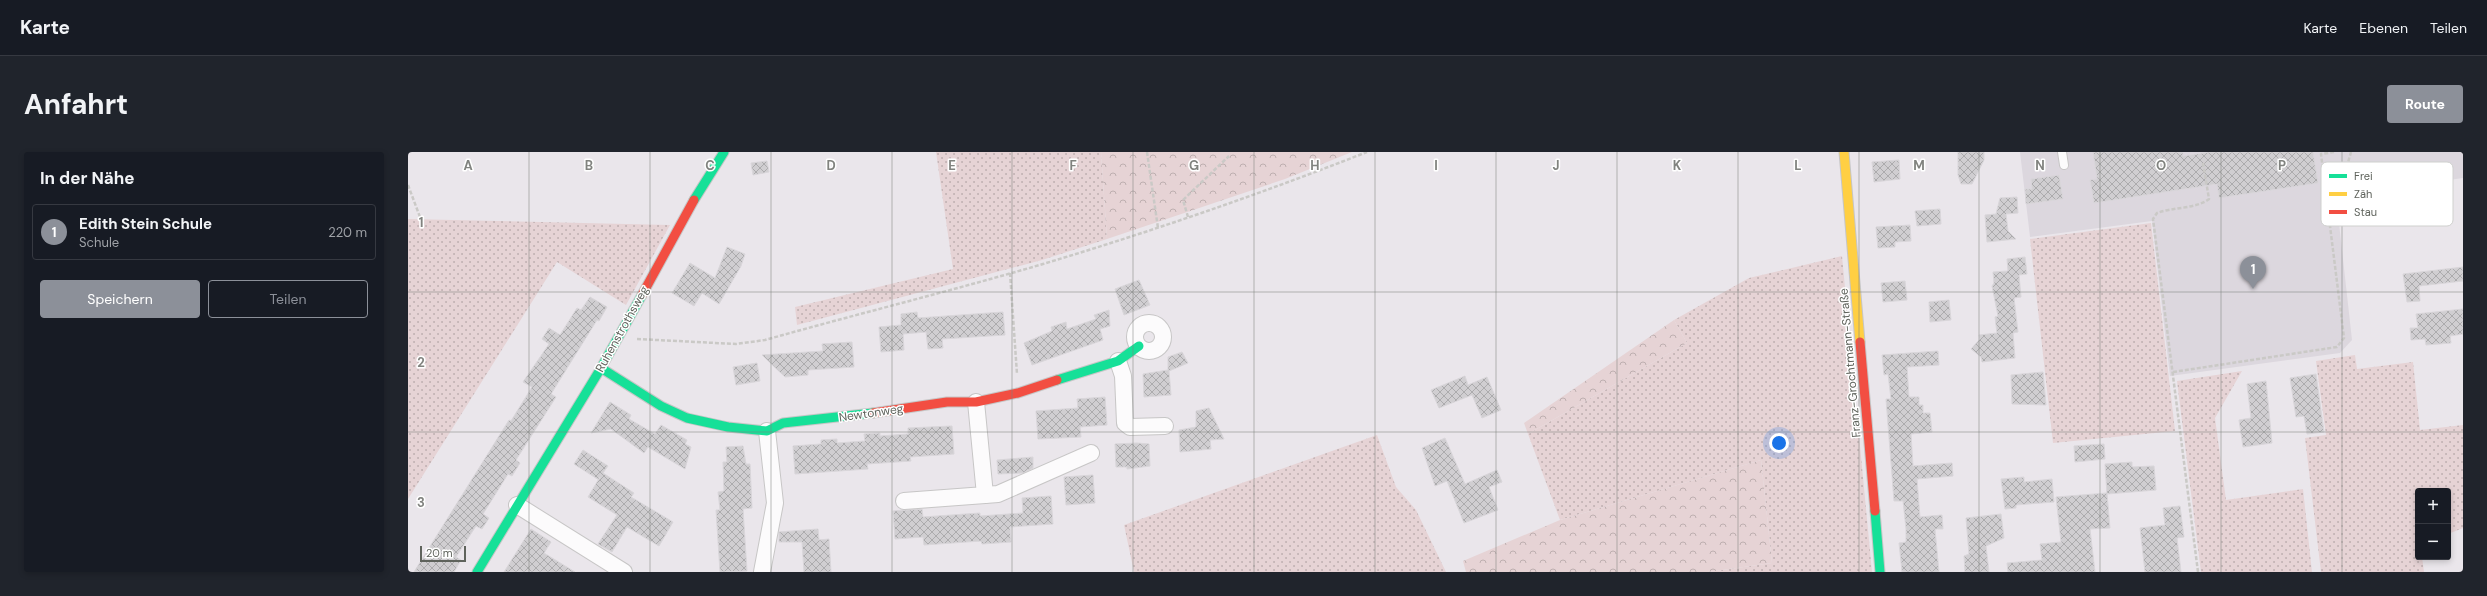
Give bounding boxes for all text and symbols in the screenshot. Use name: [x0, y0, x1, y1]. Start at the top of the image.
text: Karte: [20, 15, 70, 40]
text: Karte: [2303, 19, 2337, 37]
text: Ebenen: [2359, 19, 2408, 37]
text: Teilen: [2430, 19, 2467, 37]
button: Route: [2387, 85, 2463, 123]
text: Anfahrt: [24, 86, 128, 123]
text: A: [463, 157, 473, 174]
text: B: [585, 157, 593, 174]
text: C: [705, 157, 715, 174]
text: D: [826, 157, 836, 174]
text: E: [948, 157, 956, 174]
text: F: [1069, 157, 1077, 174]
text: G: [1189, 157, 1199, 174]
text: H: [1310, 157, 1320, 174]
text: I: [1434, 157, 1438, 174]
text: J: [1552, 157, 1560, 174]
text: K: [1673, 157, 1682, 174]
text: L: [1794, 157, 1802, 174]
text: M: [1913, 157, 1925, 174]
text: N: [2035, 157, 2045, 174]
text: O: [2156, 157, 2166, 174]
text: P: [2278, 157, 2286, 174]
legend: [2321, 162, 2453, 226]
text: In der Nähe: [40, 167, 135, 189]
text: Frei: [2354, 169, 2373, 183]
text: Zäh: [2354, 187, 2372, 201]
text: Stau: [2354, 205, 2377, 219]
text: Edith Stein Schule: [79, 214, 212, 234]
text: 1: [419, 214, 423, 231]
text: 1: [52, 224, 56, 241]
text: 220 m: [328, 224, 367, 241]
text: Schule: [79, 234, 119, 251]
pin: 1: [2240, 256, 2266, 289]
button: Speichern: [40, 280, 200, 318]
button: Teilen: [208, 280, 368, 318]
street label: Ruhenstrothsweg: [592, 283, 652, 375]
street label: Franz-Grochtmann-Straße: [1835, 287, 1865, 438]
text: 2: [417, 354, 425, 371]
street label: Newtonweg: [838, 401, 905, 425]
your location: [1769, 433, 1789, 453]
map controls: [2415, 488, 2451, 560]
button: +: [2415, 488, 2451, 524]
text: 3: [417, 494, 425, 511]
button: −: [2415, 524, 2451, 560]
scale bar: [420, 544, 466, 563]
text: 20 m: [426, 546, 452, 560]

